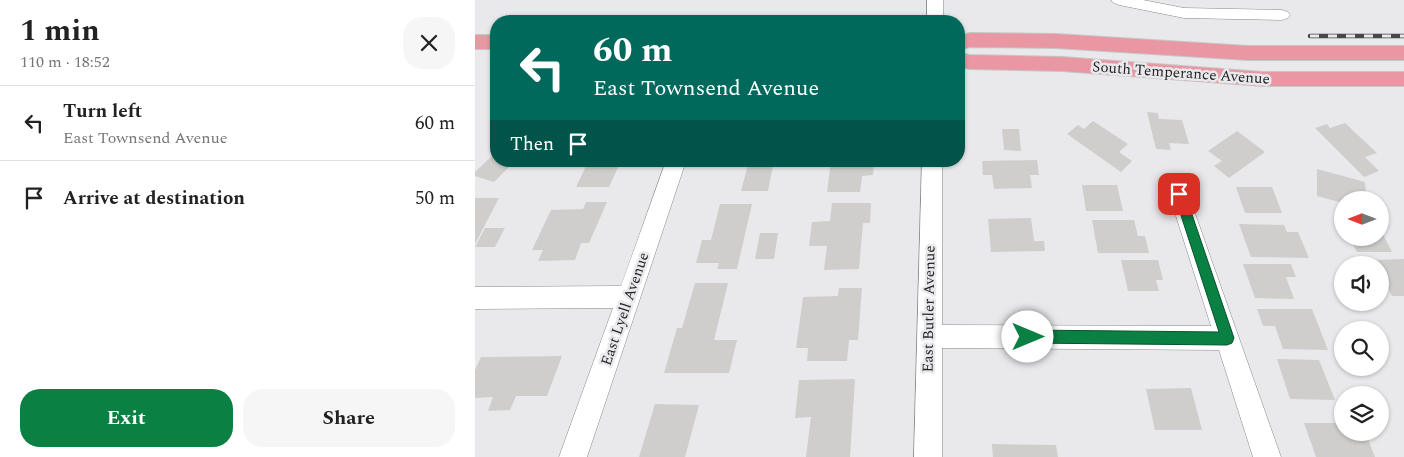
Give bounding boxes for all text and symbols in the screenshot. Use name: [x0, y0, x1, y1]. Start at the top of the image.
text: 1 min: [20, 8, 100, 54]
button: close: [403, 17, 455, 69]
text: 60 m: [593, 24, 673, 77]
icon: left: [510, 35, 575, 100]
text: 110 m · 18:52: [20, 50, 110, 74]
street label: South Temperance Avenue: [1092, 55, 1270, 91]
text: East Townsend Avenue: [593, 72, 819, 105]
text: Turn left: [63, 97, 142, 126]
icon: left: [20, 109, 48, 137]
text: 60 m: [415, 109, 455, 138]
text: East Townsend Avenue: [63, 126, 227, 150]
text: Then: [510, 130, 554, 159]
icon: arrive: [564, 130, 592, 158]
pin: [1158, 173, 1200, 215]
icon: arrive: [1165, 180, 1193, 208]
icon: arrive: [20, 184, 48, 212]
text: Arrive at destination: [63, 184, 245, 213]
text: 50 m: [415, 184, 455, 213]
north arrow: [1334, 191, 1389, 246]
map controls: [1334, 191, 1389, 441]
street label: East Butler Avenue: [916, 245, 942, 373]
street label: East Lyell Avenue: [595, 249, 655, 369]
button: sound: [1334, 256, 1389, 311]
position arrow: [1001, 310, 1053, 362]
button: search: [1334, 321, 1389, 376]
button: layers: [1334, 386, 1389, 441]
button: Exit: [20, 389, 233, 447]
button: Share: [243, 389, 455, 447]

